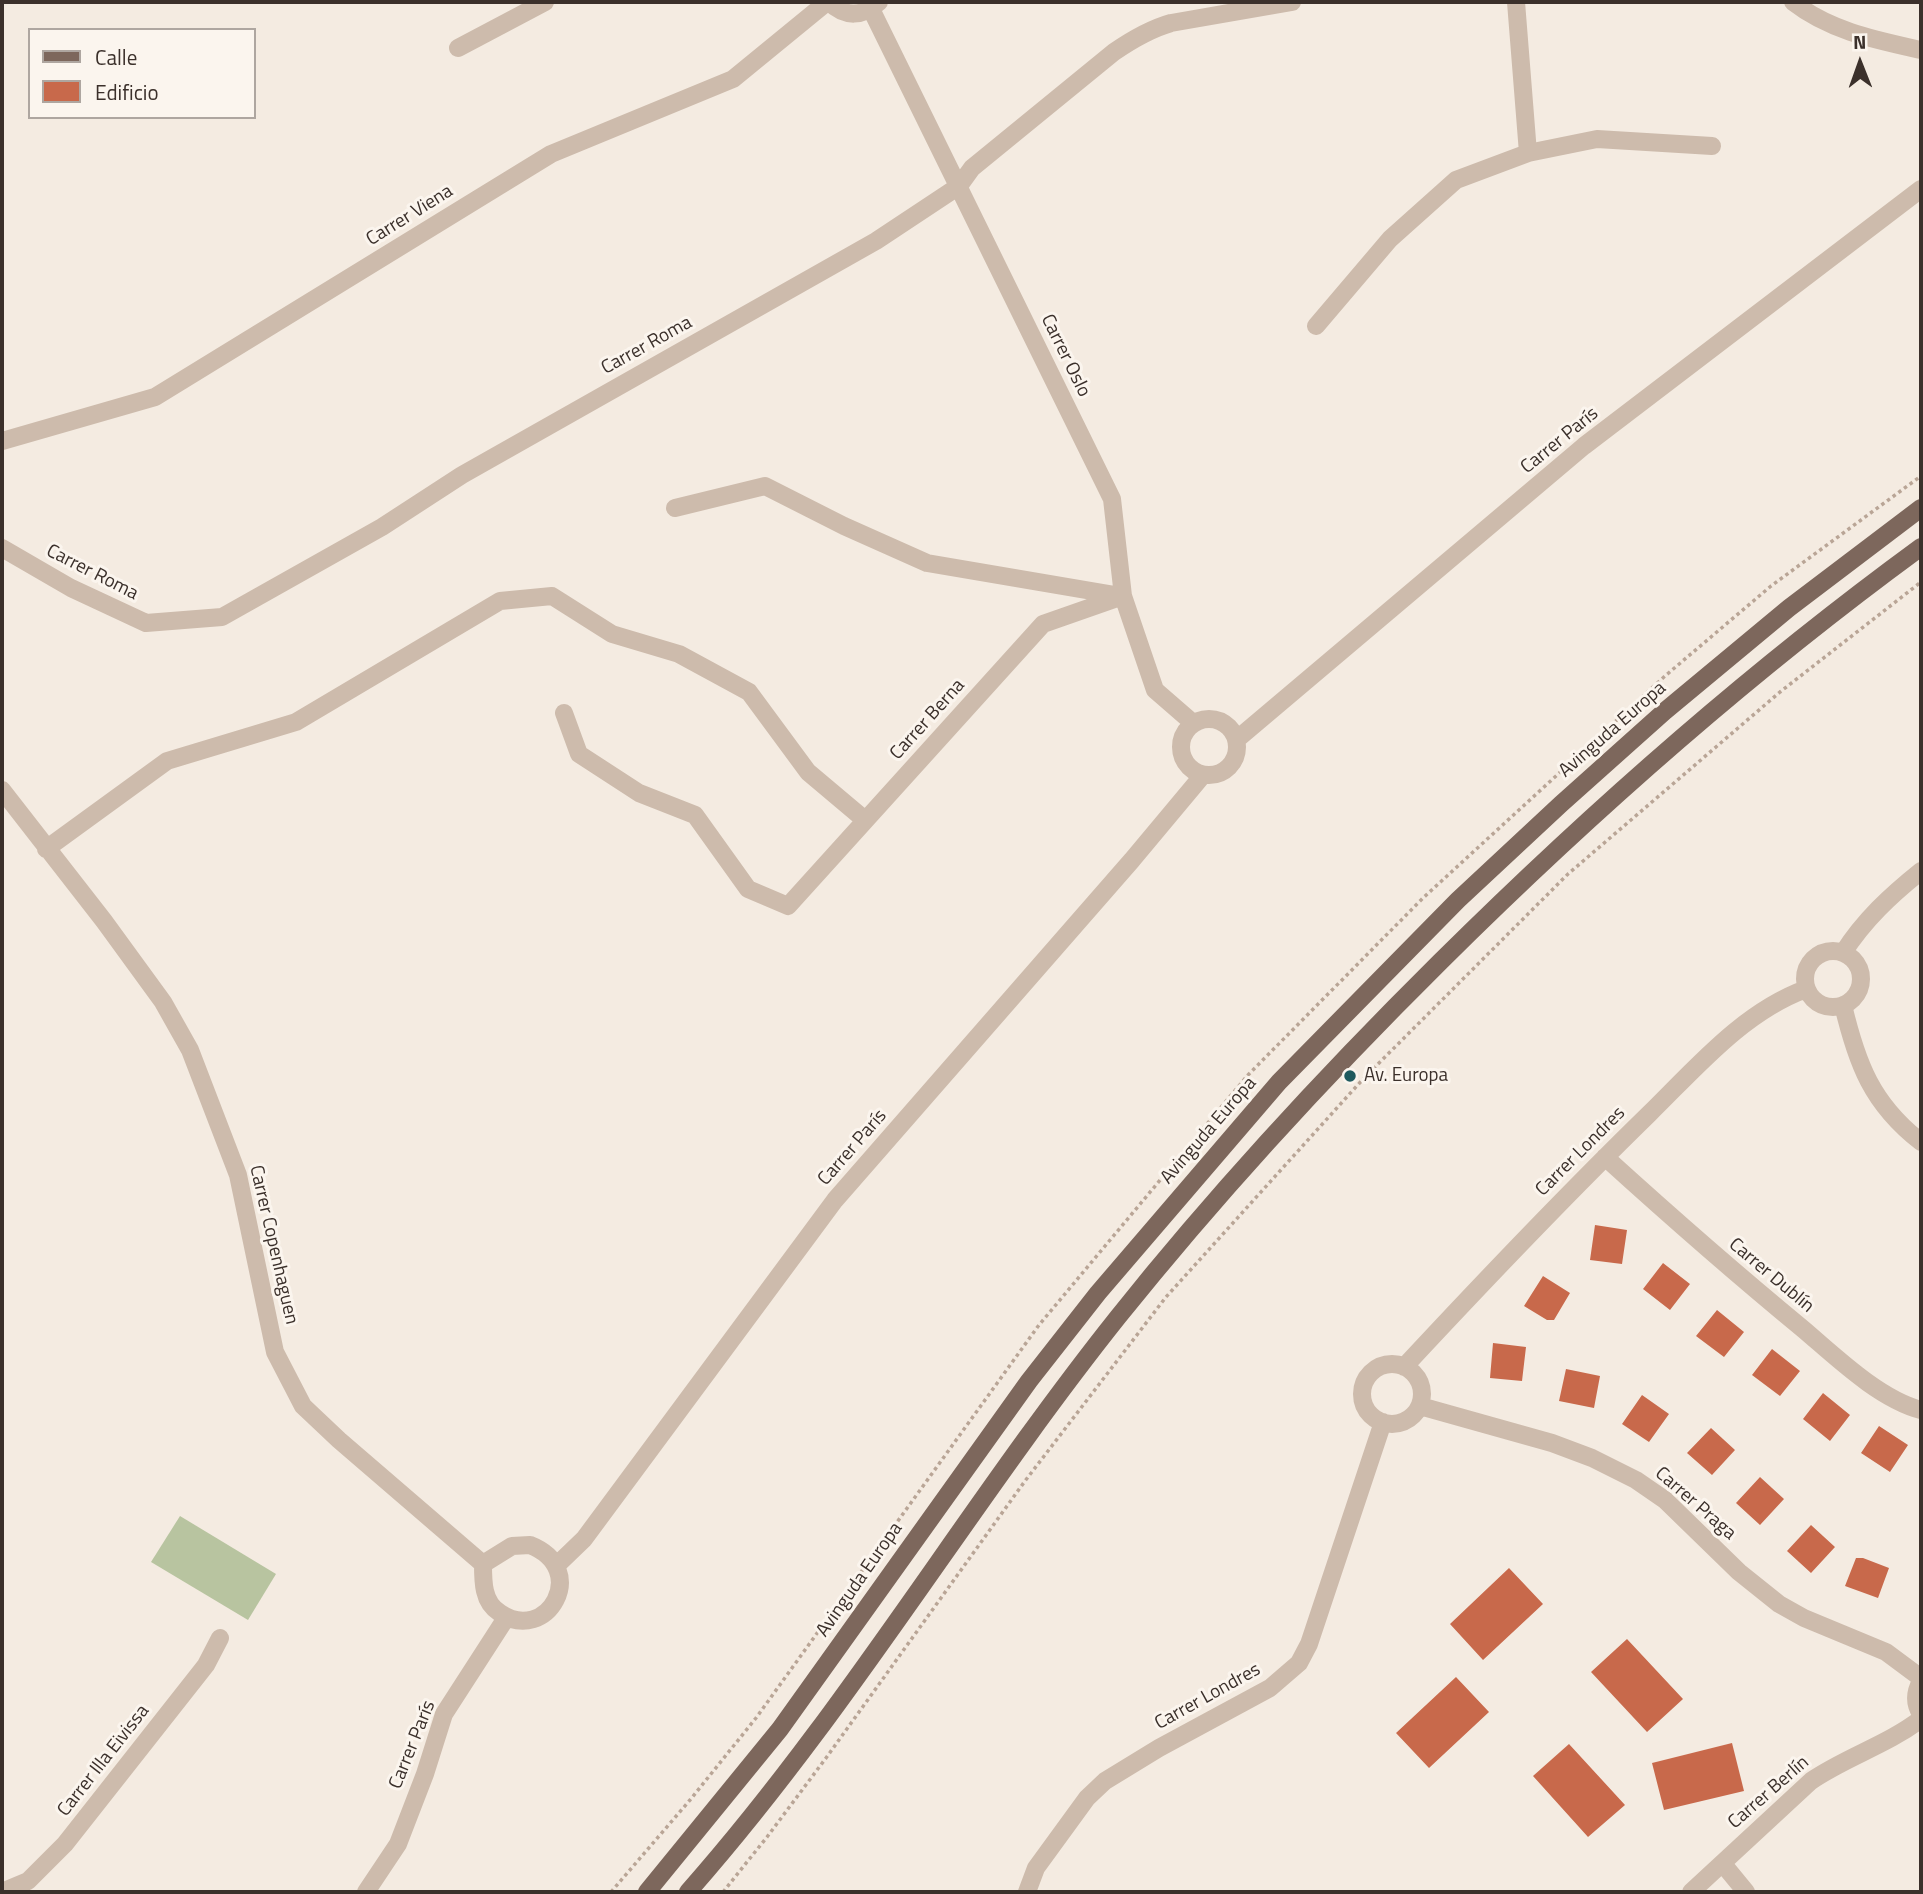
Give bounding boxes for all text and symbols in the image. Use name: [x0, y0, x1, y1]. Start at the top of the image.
text: N: [1853, 27, 1866, 56]
legend: [28, 28, 256, 119]
north arrow: [1825, 28, 1895, 98]
text: Calle: [95, 41, 137, 73]
text: Edificio: [95, 76, 159, 108]
street label: Carrer Viena: [363, 180, 457, 252]
street label: Carrer Oslo: [1035, 311, 1095, 401]
street label: Carrer Roma: [598, 312, 696, 380]
street label: Carrer París: [1517, 403, 1603, 479]
street label: Carrer Roma: [42, 540, 142, 606]
street label: Carrer Berna: [886, 675, 970, 765]
street label: Avinguda Europa: [1555, 677, 1671, 783]
place label: Av. Europa: [1364, 1065, 1448, 1087]
marker: Av. Europa: [1342, 1068, 1358, 1084]
street label: Avinguda Europa: [1156, 1073, 1262, 1189]
street label: Carrer Londres: [1531, 1102, 1631, 1202]
street label: Carrer París: [814, 1105, 892, 1191]
street label: Carrer Copenhaguen: [244, 1163, 302, 1327]
street label: Carrer Dublín: [1724, 1234, 1818, 1318]
street label: Carrer Praga: [1650, 1463, 1740, 1545]
street label: Avinguda Europa: [812, 1518, 908, 1642]
street label: Carrer Londres: [1151, 1659, 1265, 1735]
street label: Carrer París: [385, 1697, 441, 1793]
street label: Carrer Illa Eivissa: [53, 1701, 155, 1821]
street label: Carrer Berlín: [1724, 1752, 1814, 1834]

